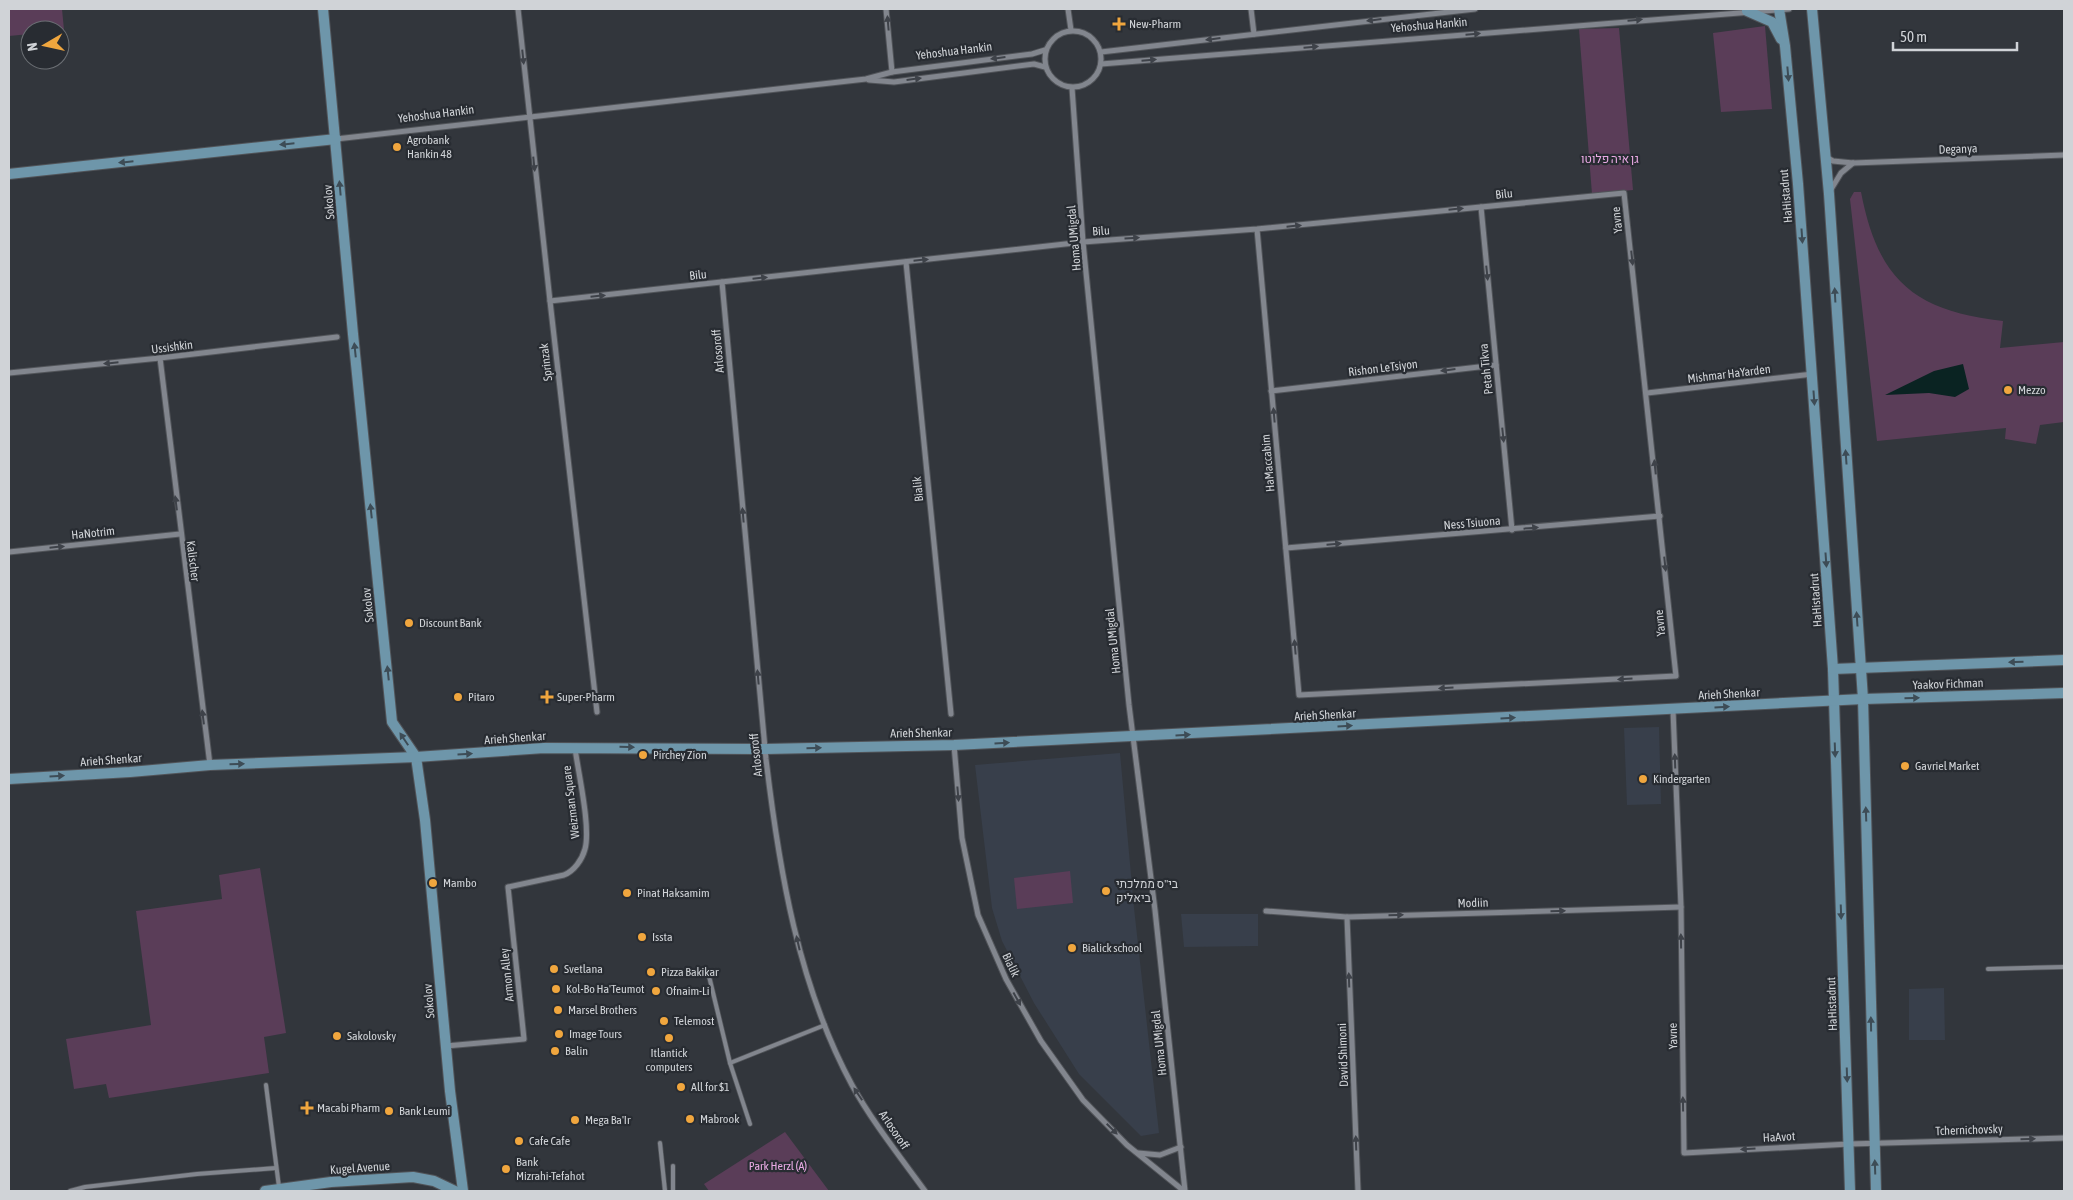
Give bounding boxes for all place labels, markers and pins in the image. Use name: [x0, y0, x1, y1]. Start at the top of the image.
place label: New-Pharm: [1129, 17, 1181, 31]
marker: New-Pharm: [1113, 18, 1125, 30]
place label: Agrobank Hankin 48: [407, 133, 452, 161]
marker: Agrobank Hankin 48: [391, 141, 403, 153]
place label: Mezzo: [2018, 383, 2046, 397]
marker: Mezzo: [2002, 384, 2014, 396]
place label: Discount Bank: [419, 616, 483, 630]
marker: Discount Bank: [403, 617, 415, 629]
place label: Pitaro: [468, 690, 495, 704]
place label: Super-Pharm: [557, 690, 615, 704]
marker: Pitaro: [452, 691, 464, 703]
marker: Super-Pharm: [541, 691, 553, 703]
place label: Pirchey Zion: [653, 748, 707, 762]
marker: Pirchey Zion: [637, 749, 649, 761]
place label: Gavriel Market: [1915, 759, 1980, 773]
marker: Gavriel Market: [1899, 760, 1911, 772]
place label: Kindergarten: [1653, 772, 1710, 786]
marker: Kindergarten: [1637, 773, 1649, 785]
place label: Mambo: [443, 876, 477, 890]
marker: Mambo: [427, 877, 439, 889]
place label: בי"ס ממלכתי ביאליק: [1116, 877, 1179, 905]
marker: בי"ס ממלכתי ביאליק: [1100, 885, 1112, 897]
place label: Pinat Haksamim: [637, 886, 710, 900]
marker: Pinat Haksamim: [621, 887, 633, 899]
place label: Issta: [652, 930, 673, 944]
marker: Issta: [636, 931, 648, 943]
place label: Bialick school: [1082, 941, 1143, 955]
marker: Bialick school: [1066, 942, 1078, 954]
place label: Svetlana: [564, 962, 603, 976]
marker: Svetlana: [548, 963, 560, 975]
place label: Pizza Bakikar: [661, 965, 719, 979]
marker: Pizza Bakikar: [645, 966, 657, 978]
place label: Kol-Bo Ha'Teumot: [566, 982, 645, 996]
marker: Kol-Bo Ha'Teumot: [550, 983, 562, 995]
place label: Ofnaim-Li: [666, 984, 710, 998]
marker: Ofnaim-Li: [650, 985, 662, 997]
place label: Marsel Brothers: [568, 1003, 637, 1017]
marker: Marsel Brothers: [552, 1004, 564, 1016]
place label: Telemost: [674, 1014, 715, 1028]
marker: Telemost: [658, 1015, 670, 1027]
place label: Image Tours: [569, 1027, 622, 1041]
marker: Image Tours: [553, 1028, 565, 1040]
place label: Sakolovsky: [347, 1029, 396, 1043]
marker: Sakolovsky: [331, 1030, 343, 1042]
marker: Itlantick computers: [663, 1032, 675, 1044]
place label: Balin: [565, 1044, 588, 1058]
marker: Balin: [549, 1045, 561, 1057]
place label: Itlantick computers: [646, 1046, 692, 1074]
place label: All for $1: [691, 1080, 730, 1094]
marker: All for $1: [675, 1081, 687, 1093]
place label: Macabi Pharm: [317, 1101, 380, 1115]
marker: Macabi Pharm: [301, 1102, 313, 1114]
place label: Bank Leumi: [399, 1104, 450, 1118]
marker: Bank Leumi: [383, 1105, 395, 1117]
place label: Mabrook: [700, 1112, 740, 1126]
place label: Mega Ba'Ir: [585, 1113, 631, 1127]
marker: Mabrook: [684, 1113, 696, 1125]
marker: Mega Ba'Ir: [569, 1114, 581, 1126]
place label: Cafe Cafe: [529, 1134, 570, 1148]
marker: Cafe Cafe: [513, 1135, 525, 1147]
place label: Bank Mizrahi-Tefahot: [516, 1155, 585, 1183]
marker: Bank Mizrahi-Tefahot: [500, 1163, 512, 1175]

